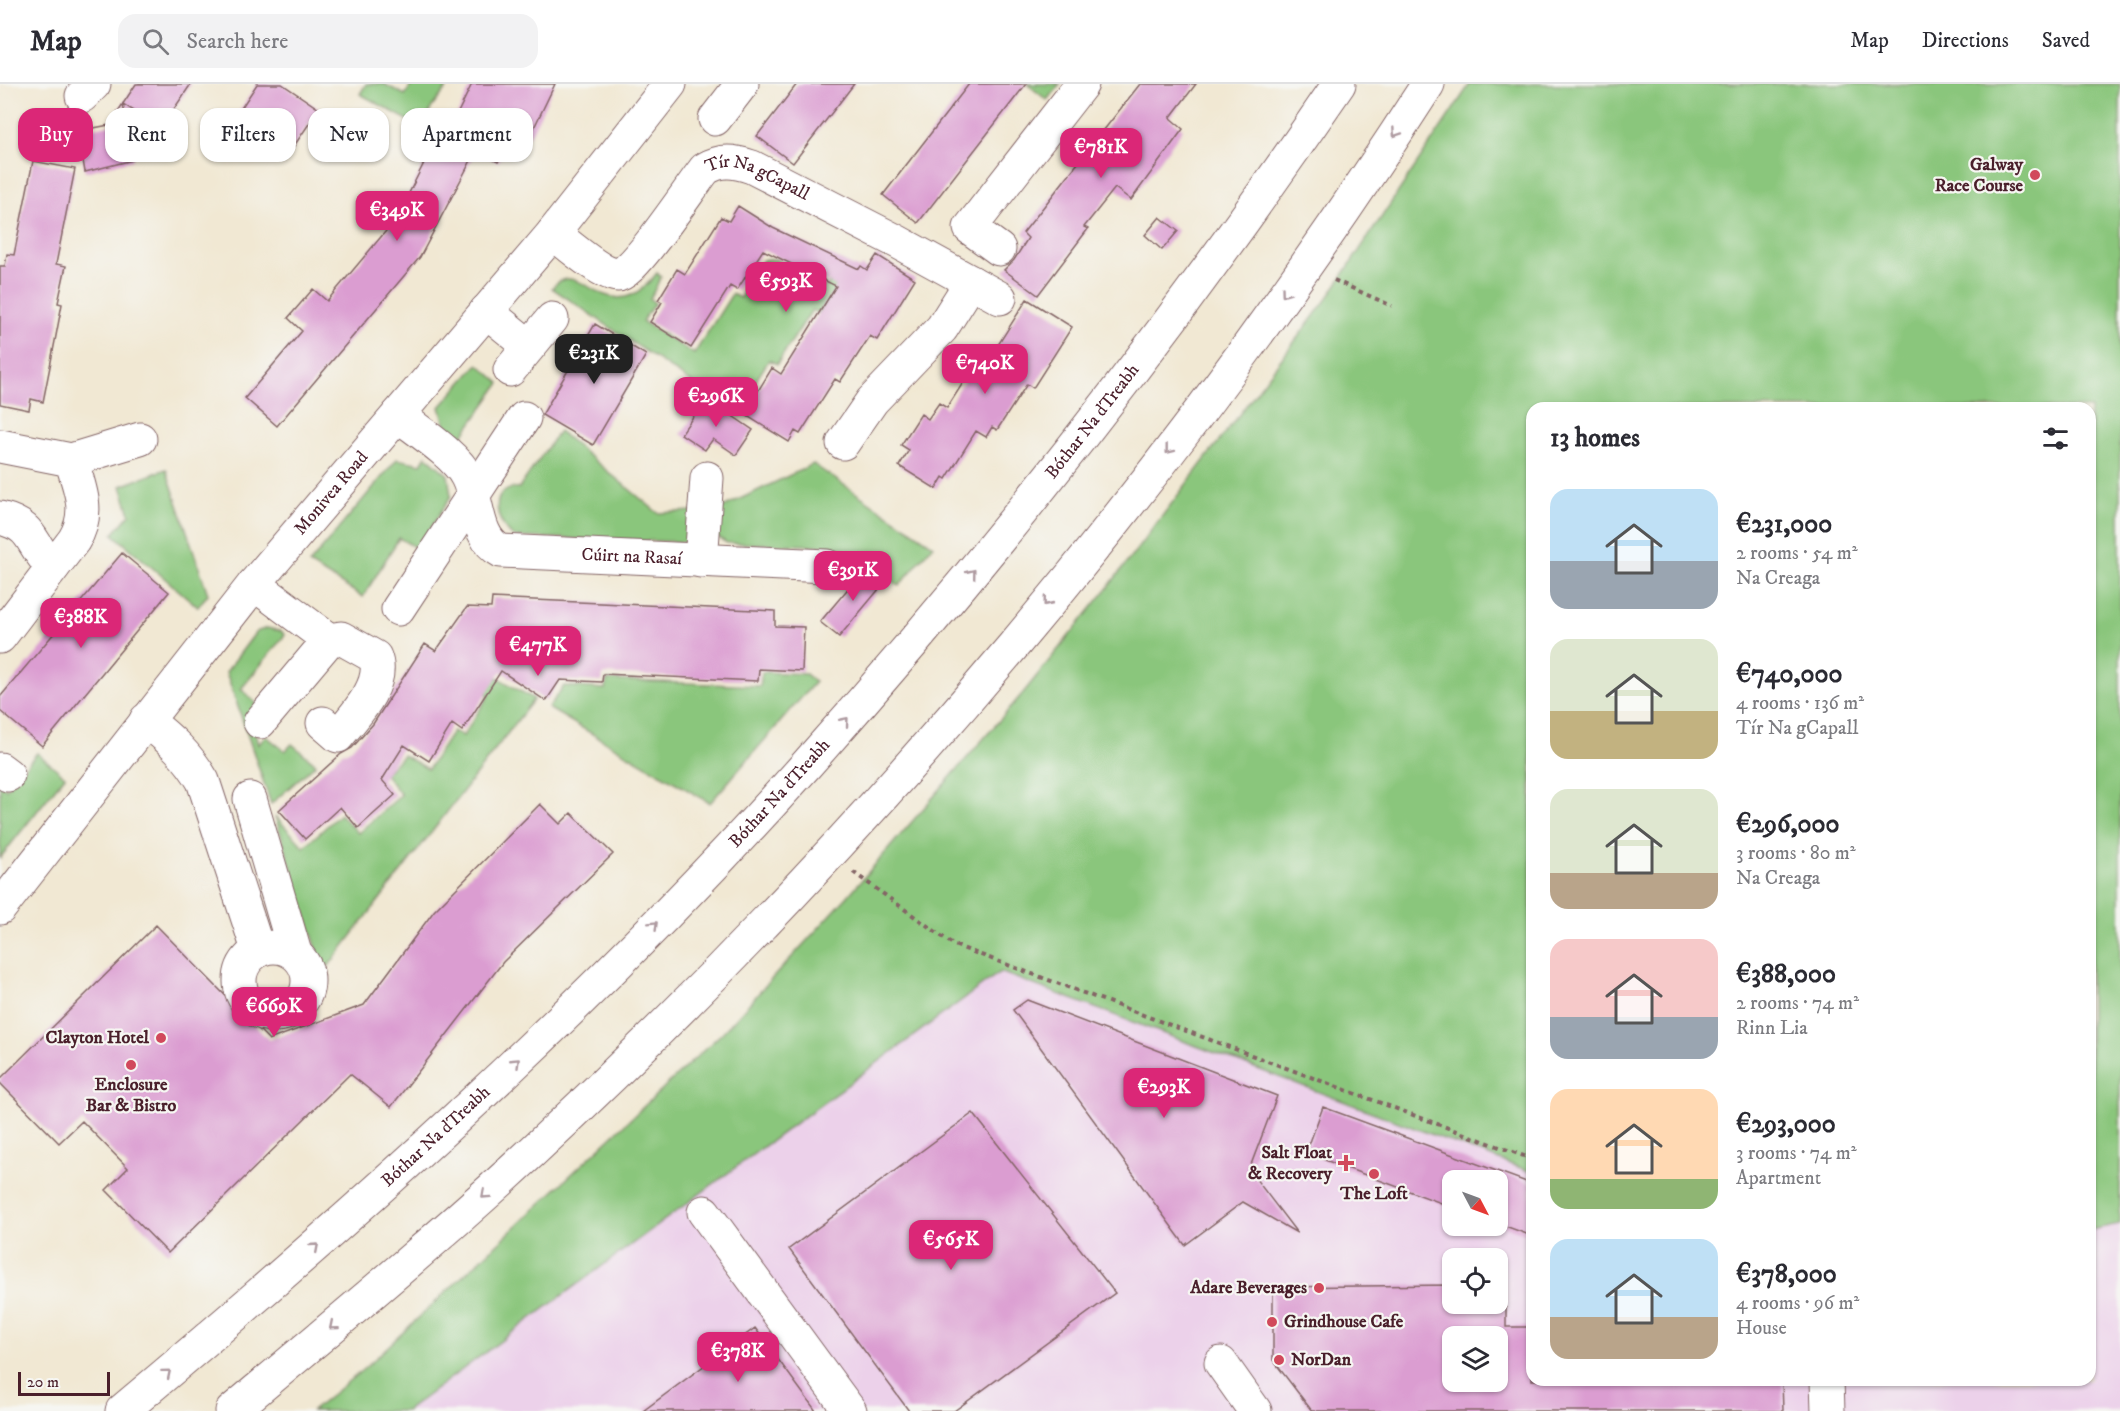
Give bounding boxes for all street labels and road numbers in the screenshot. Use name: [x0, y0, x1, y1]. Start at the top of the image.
street label: Tír Na gCapall: [702, 151, 813, 206]
street label: Bóthar Na dTreabh: [1041, 359, 1145, 484]
street label: Monivea Road: [290, 447, 373, 540]
street label: Cúirt na Rasaí: [581, 544, 684, 570]
street label: Bóthar Na dTreabh: [725, 734, 836, 853]
street label: Bóthar Na dTreabh: [377, 1081, 495, 1192]

